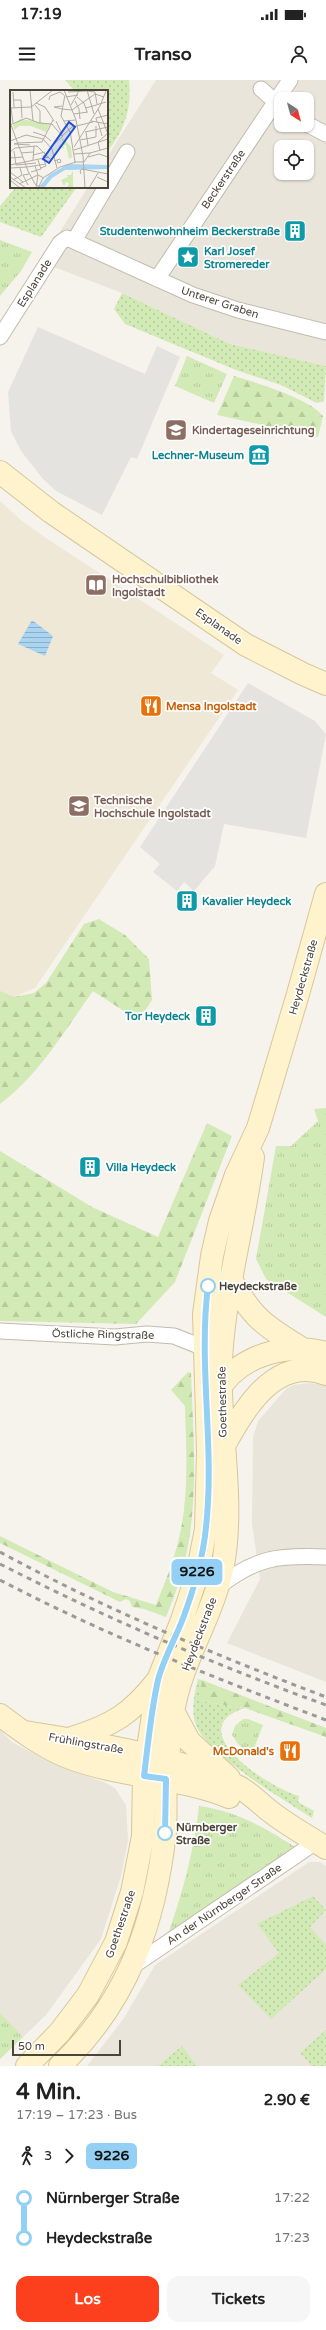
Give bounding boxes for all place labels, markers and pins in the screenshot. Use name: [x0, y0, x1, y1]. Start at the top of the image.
building icon: Studentenwohnheim Beckerstraße: [282, 218, 308, 244]
place label: Studentenwohnheim Beckerstraße: [100, 225, 281, 238]
place icon: Karl Josef Stromereder: [175, 244, 201, 270]
place label: Karl Josef Stromereder: [204, 245, 270, 271]
school or university icon: Kindertageseinrichtung: [163, 417, 189, 443]
place label: Kindertageseinrichtung: [192, 424, 315, 438]
museum icon: Lechner-Museum: [246, 442, 272, 468]
place label: Lechner-Museum: [152, 449, 244, 462]
library icon: Hochschulbibliothek Ingolstadt: [83, 572, 109, 598]
place label: Hochschulbibliothek Ingolstadt: [112, 573, 219, 600]
restaurant icon: Mensa Ingolstadt: [138, 693, 164, 719]
place label: Mensa Ingolstadt: [166, 700, 257, 714]
school or university icon: Technische Hochschule Ingolstadt: [66, 793, 92, 819]
place label: Technische Hochschule Ingolstadt: [93, 794, 211, 821]
building icon: Kavalier Heydeck: [174, 888, 200, 914]
place label: Kavalier Heydeck: [202, 895, 291, 909]
building icon: Tor Heydeck: [193, 1003, 219, 1029]
place label: Tor Heydeck: [124, 1010, 190, 1024]
building icon: Villa Heydeck: [77, 1154, 103, 1180]
place label: Villa Heydeck: [106, 1161, 176, 1175]
marker: Heydeckstraße: [200, 1278, 216, 1294]
place label: Heydeckstraße: [219, 1280, 298, 1294]
restaurant icon: McDonald's: [277, 1738, 303, 1764]
place label: McDonald's: [213, 1745, 275, 1758]
place label: Nürnberger Straße: [176, 1821, 238, 1847]
marker: Nürnberger Straße: [157, 1825, 173, 1841]

